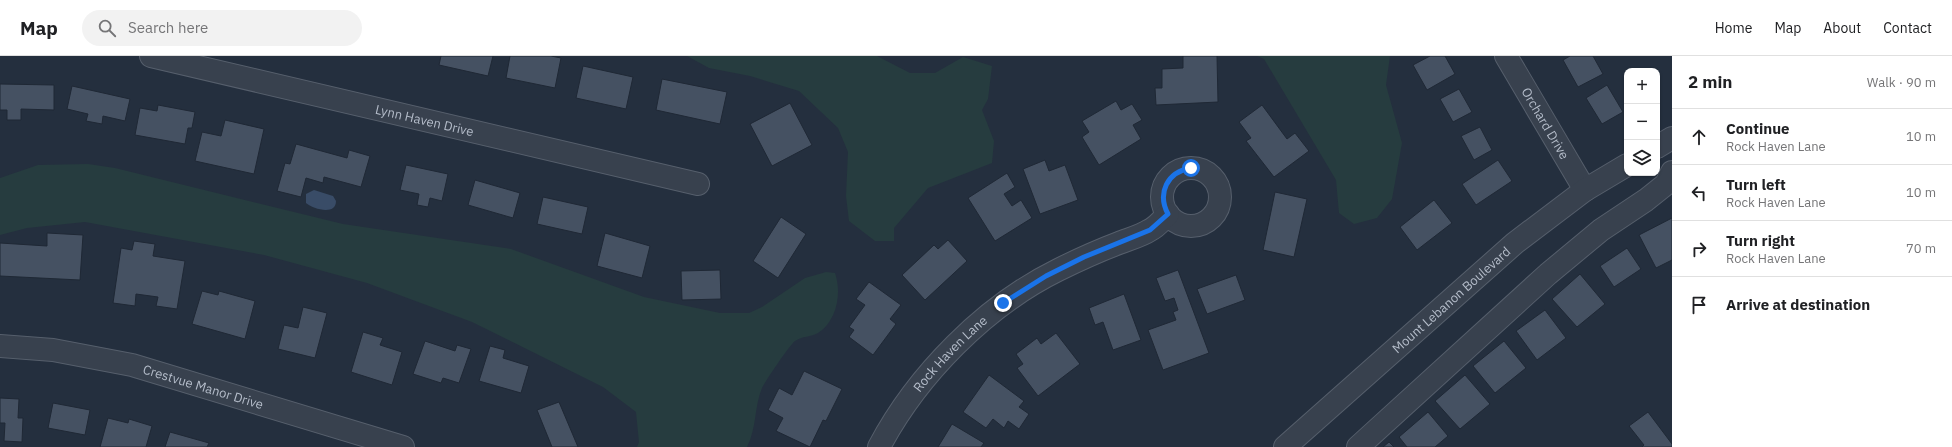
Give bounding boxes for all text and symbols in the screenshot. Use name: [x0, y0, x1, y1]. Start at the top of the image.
search box: [82, 10, 362, 46]
text: Map: [20, 16, 58, 40]
icon: search: [96, 17, 118, 39]
text: Search here: [128, 18, 208, 37]
text: Home: [1715, 19, 1752, 37]
text: Map: [1774, 19, 1801, 37]
text: About: [1823, 19, 1861, 37]
text: Contact: [1883, 19, 1932, 37]
map controls: [1624, 68, 1660, 176]
button: +: [1624, 68, 1660, 104]
text: 2 min: [1688, 71, 1732, 93]
text: Walk · 90 m: [1867, 74, 1936, 91]
street label: Orchard Drive: [1518, 84, 1573, 162]
street label: Lynn Haven Drive: [374, 100, 475, 140]
button: −: [1624, 104, 1660, 140]
text: Continue: [1726, 119, 1790, 138]
icon: ahead: [1688, 126, 1710, 148]
text: 10 m: [1906, 128, 1936, 145]
text: Rock Haven Lane: [1726, 138, 1826, 155]
button: layers: [1624, 140, 1660, 176]
route start: [1182, 159, 1200, 177]
text: Turn left: [1726, 175, 1786, 194]
icon: left: [1688, 182, 1710, 204]
text: 10 m: [1906, 184, 1936, 201]
text: Rock Haven Lane: [1726, 194, 1826, 211]
text: Turn right: [1726, 231, 1795, 250]
icon: right: [1688, 238, 1710, 260]
text: 70 m: [1906, 240, 1936, 257]
street label: Mount Lebanon Boulevard: [1388, 243, 1514, 357]
text: Rock Haven Lane: [1726, 250, 1826, 267]
route end: [994, 294, 1012, 312]
icon: arrive: [1688, 294, 1710, 316]
text: Arrive at destination: [1726, 295, 1870, 314]
street label: Rock Haven Lane: [909, 312, 990, 395]
street label: Crestvue Manor Drive: [141, 360, 266, 413]

